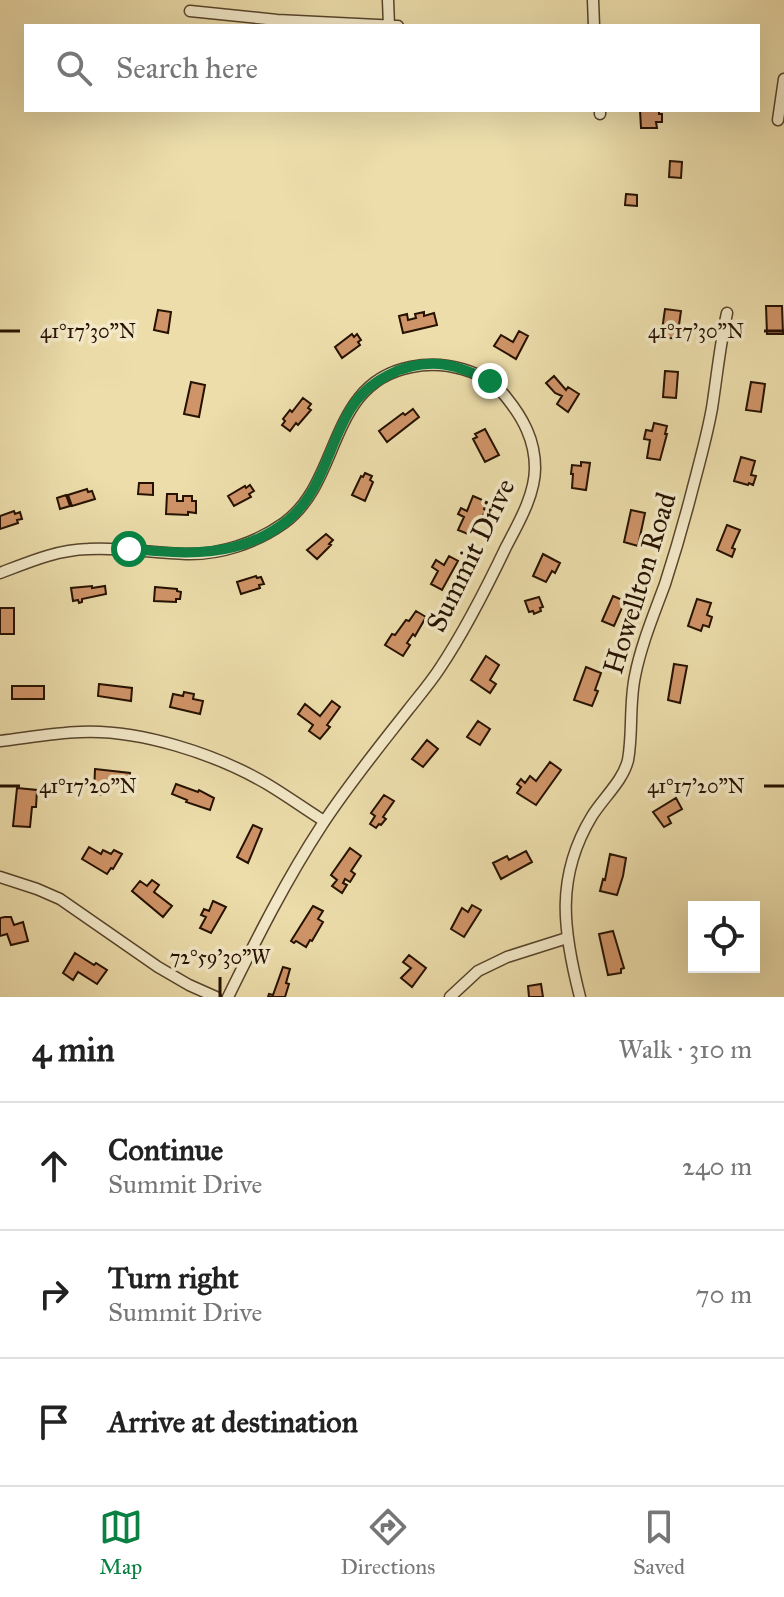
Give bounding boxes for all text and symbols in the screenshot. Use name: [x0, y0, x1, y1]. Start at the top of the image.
search box: [24, 24, 760, 112]
icon: search: [52, 46, 96, 90]
text: Search here: [116, 50, 258, 86]
text: 41°17'30"N: [40, 319, 136, 343]
text: 41°17'30"N: [648, 319, 744, 343]
route end: [472, 363, 508, 399]
street label: Summit Drive: [418, 473, 523, 638]
street label: Howellton Road: [595, 488, 684, 678]
route start: [111, 531, 147, 567]
text: 41°17'20"N: [39, 774, 137, 798]
text: 41°17'20"N: [647, 774, 745, 798]
map controls: [688, 901, 760, 973]
button: locate: [688, 901, 760, 973]
text: 72°59'30"W: [170, 945, 271, 969]
text: 4 min: [32, 1029, 115, 1070]
text: Walk · 310 m: [618, 1033, 752, 1065]
text: Continue: [108, 1132, 223, 1168]
icon: ahead: [32, 1144, 76, 1188]
text: 240 m: [682, 1150, 752, 1182]
text: Summit Drive: [108, 1168, 262, 1200]
text: Turn right: [108, 1260, 239, 1296]
icon: right: [32, 1272, 76, 1316]
text: 70 m: [696, 1278, 752, 1310]
text: Summit Drive: [108, 1296, 262, 1328]
icon: arrive: [32, 1400, 76, 1444]
text: Arrive at destination: [108, 1404, 358, 1440]
tab: Map: [99, 1505, 143, 1580]
tab: Directions: [340, 1505, 435, 1580]
tab: Saved: [633, 1505, 685, 1580]

